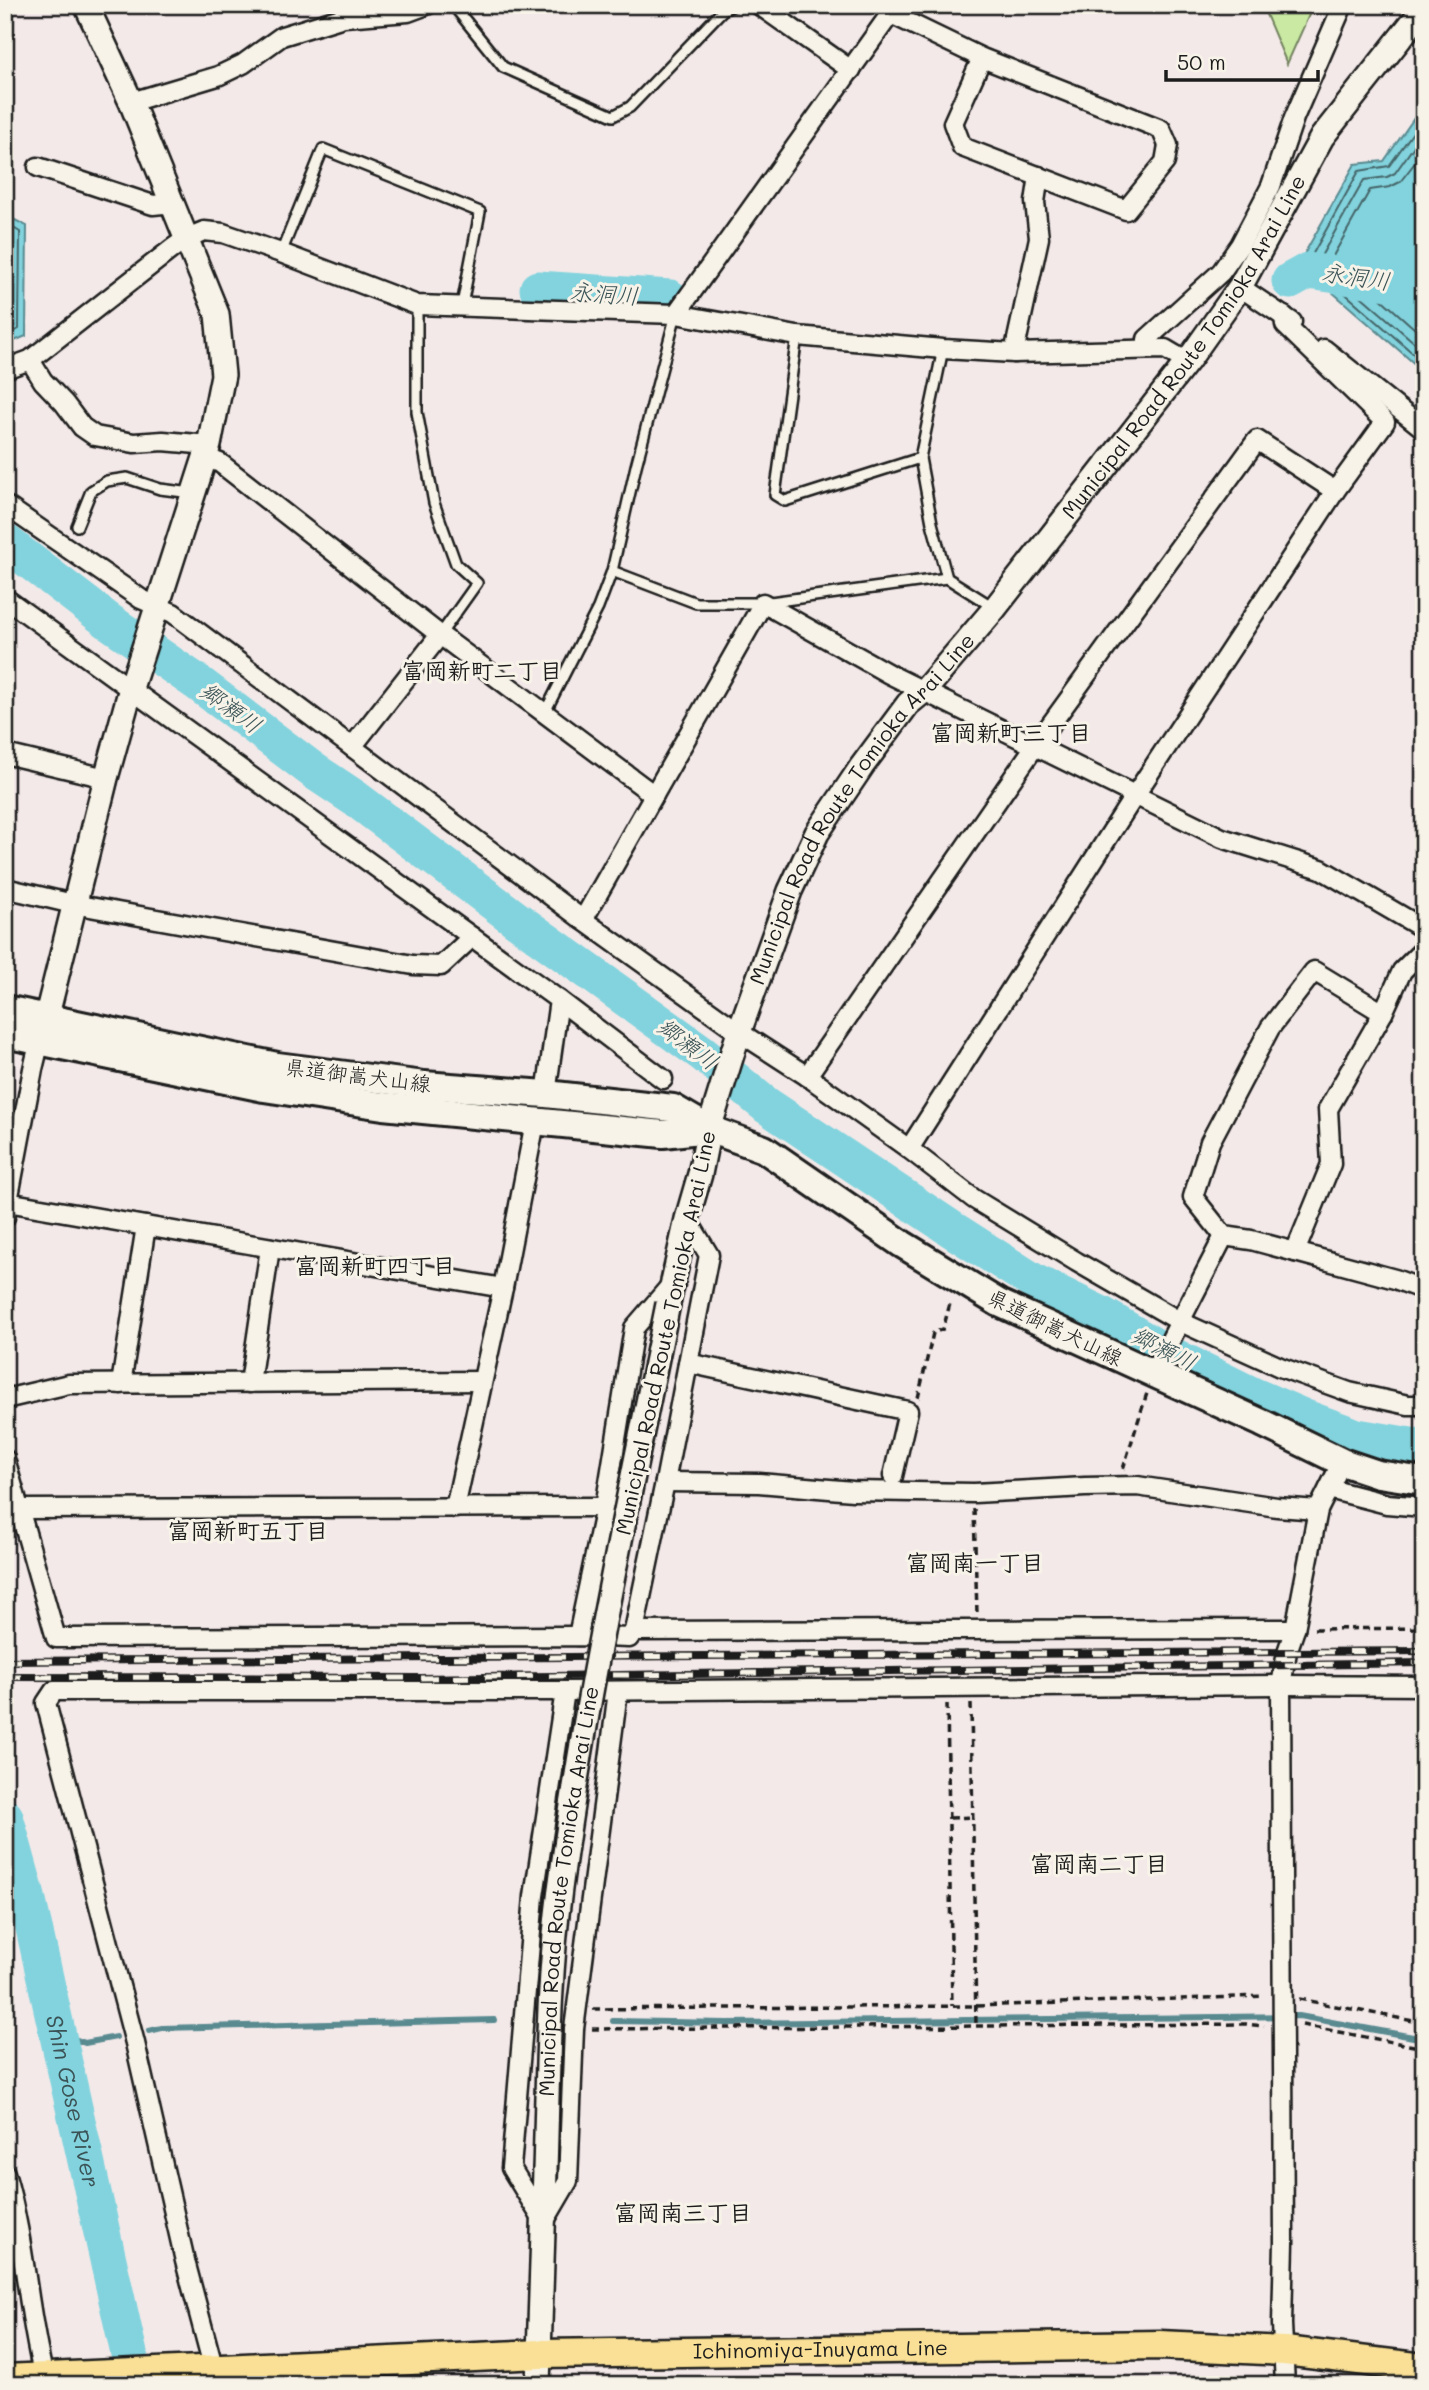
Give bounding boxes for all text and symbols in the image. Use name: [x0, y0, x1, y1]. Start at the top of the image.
scale bar: [1166, 38, 1319, 82]
text: 50 m: [1177, 48, 1226, 75]
street label: Municipal Road Route Tomioka Arai Line: [1055, 170, 1311, 524]
water label: 永洞川: [1320, 256, 1392, 296]
water label: 永洞川: [569, 276, 640, 310]
street label: Municipal Road Route Tomioka Arai Line: [742, 627, 980, 988]
district label: 富岡新町二丁目: [402, 655, 563, 685]
water label: 郷瀬川: [195, 675, 268, 740]
district label: 富岡新町三丁目: [931, 717, 1092, 747]
water label: 郷瀬川: [652, 1010, 725, 1076]
street label: 県道御嵩犬山線: [284, 1052, 433, 1097]
street label: Municipal Road Route Tomioka Arai Line: [608, 1128, 721, 1537]
district label: 富岡新町四丁目: [295, 1250, 456, 1280]
street label: 県道御嵩犬山線: [984, 1282, 1128, 1371]
water label: 郷瀬川: [1127, 1319, 1202, 1377]
district label: 富岡新町五丁目: [168, 1515, 329, 1545]
district label: 富岡南一丁目: [906, 1547, 1044, 1577]
street label: Municipal Road Route Tomioka Arai Line: [532, 1684, 604, 2097]
district label: 富岡南二丁目: [1030, 1848, 1168, 1878]
water label: Shin Gose River: [40, 2011, 107, 2190]
district label: 富岡南三丁目: [614, 2197, 752, 2227]
street label: Ichinomiya-Inuyama Line: [693, 2333, 948, 2364]

